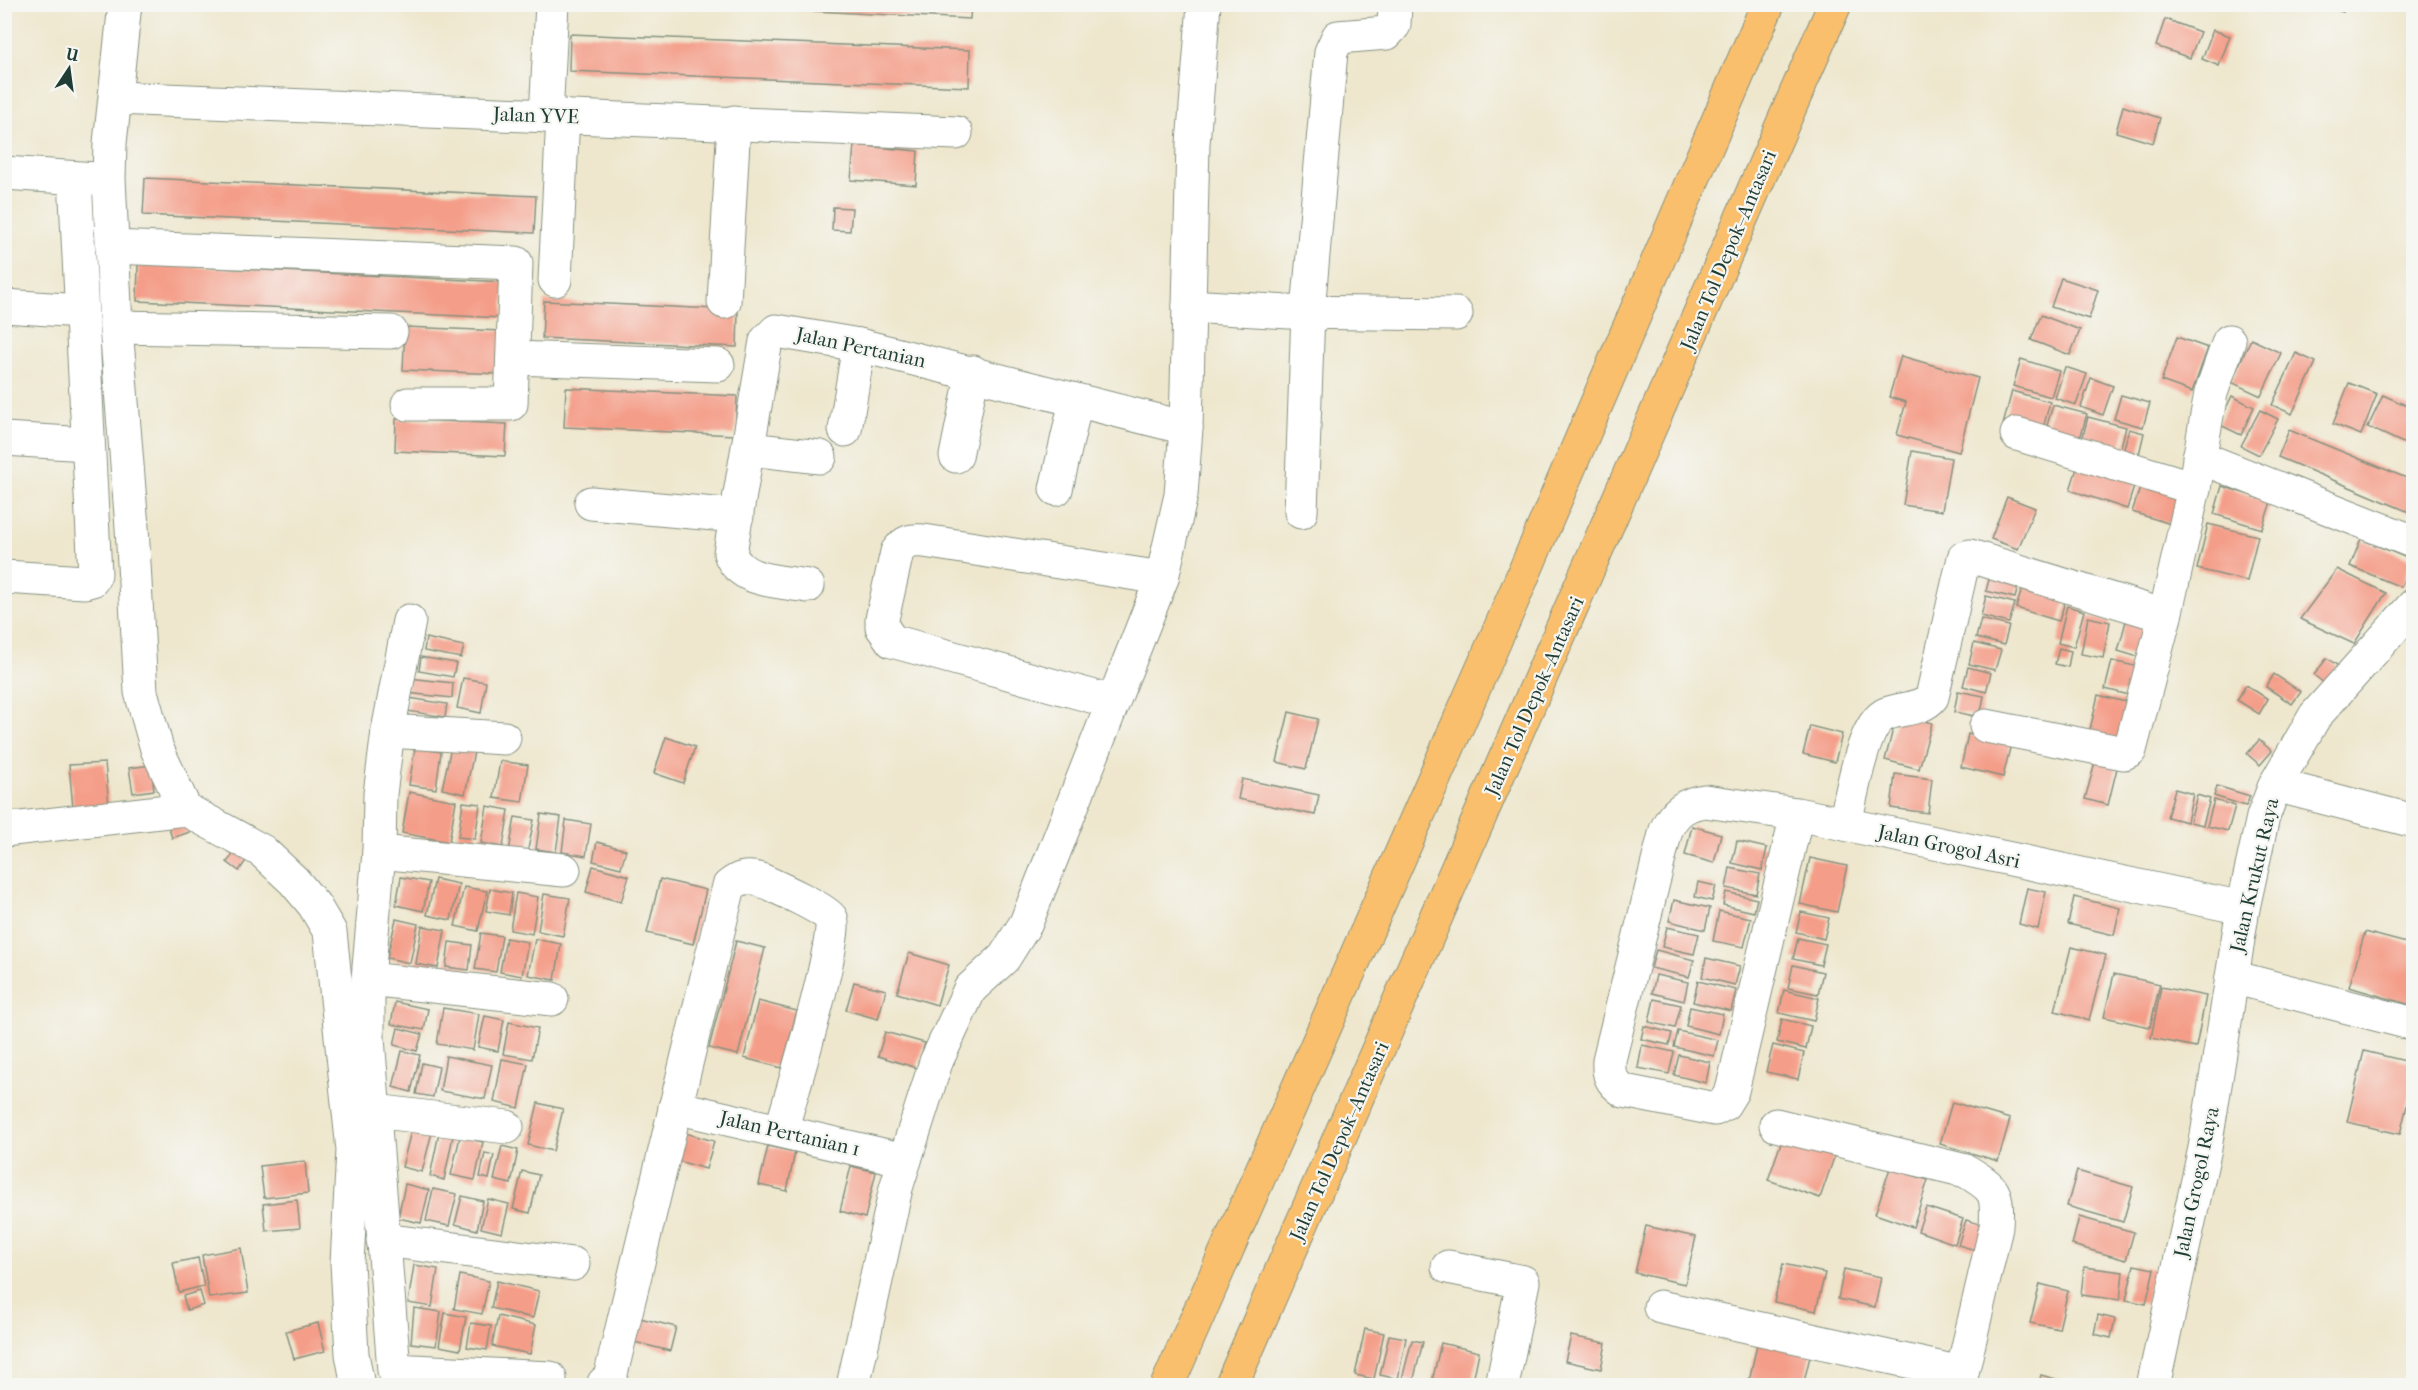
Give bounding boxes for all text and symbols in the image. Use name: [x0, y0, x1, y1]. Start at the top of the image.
north arrow: [39, 39, 99, 99]
text: U: [63, 44, 81, 66]
street label: Jalan YVE: [490, 102, 579, 128]
street label: Jalan Tol Depok–Antasari: [1675, 147, 1781, 356]
street label: Jalan Pertanian: [792, 322, 928, 373]
street label: Jalan Tol Depok–Antasari: [1479, 593, 1589, 801]
street label: Jalan Krukut Raya: [2225, 795, 2284, 957]
street label: Jalan Grogol Asri: [1874, 820, 2022, 873]
street label: Jalan Tol Depok–Antasari: [1284, 1038, 1394, 1246]
street label: Jalan Grogol Raya: [2169, 1104, 2224, 1262]
street label: Jalan Pertanian 1: [716, 1106, 862, 1161]

